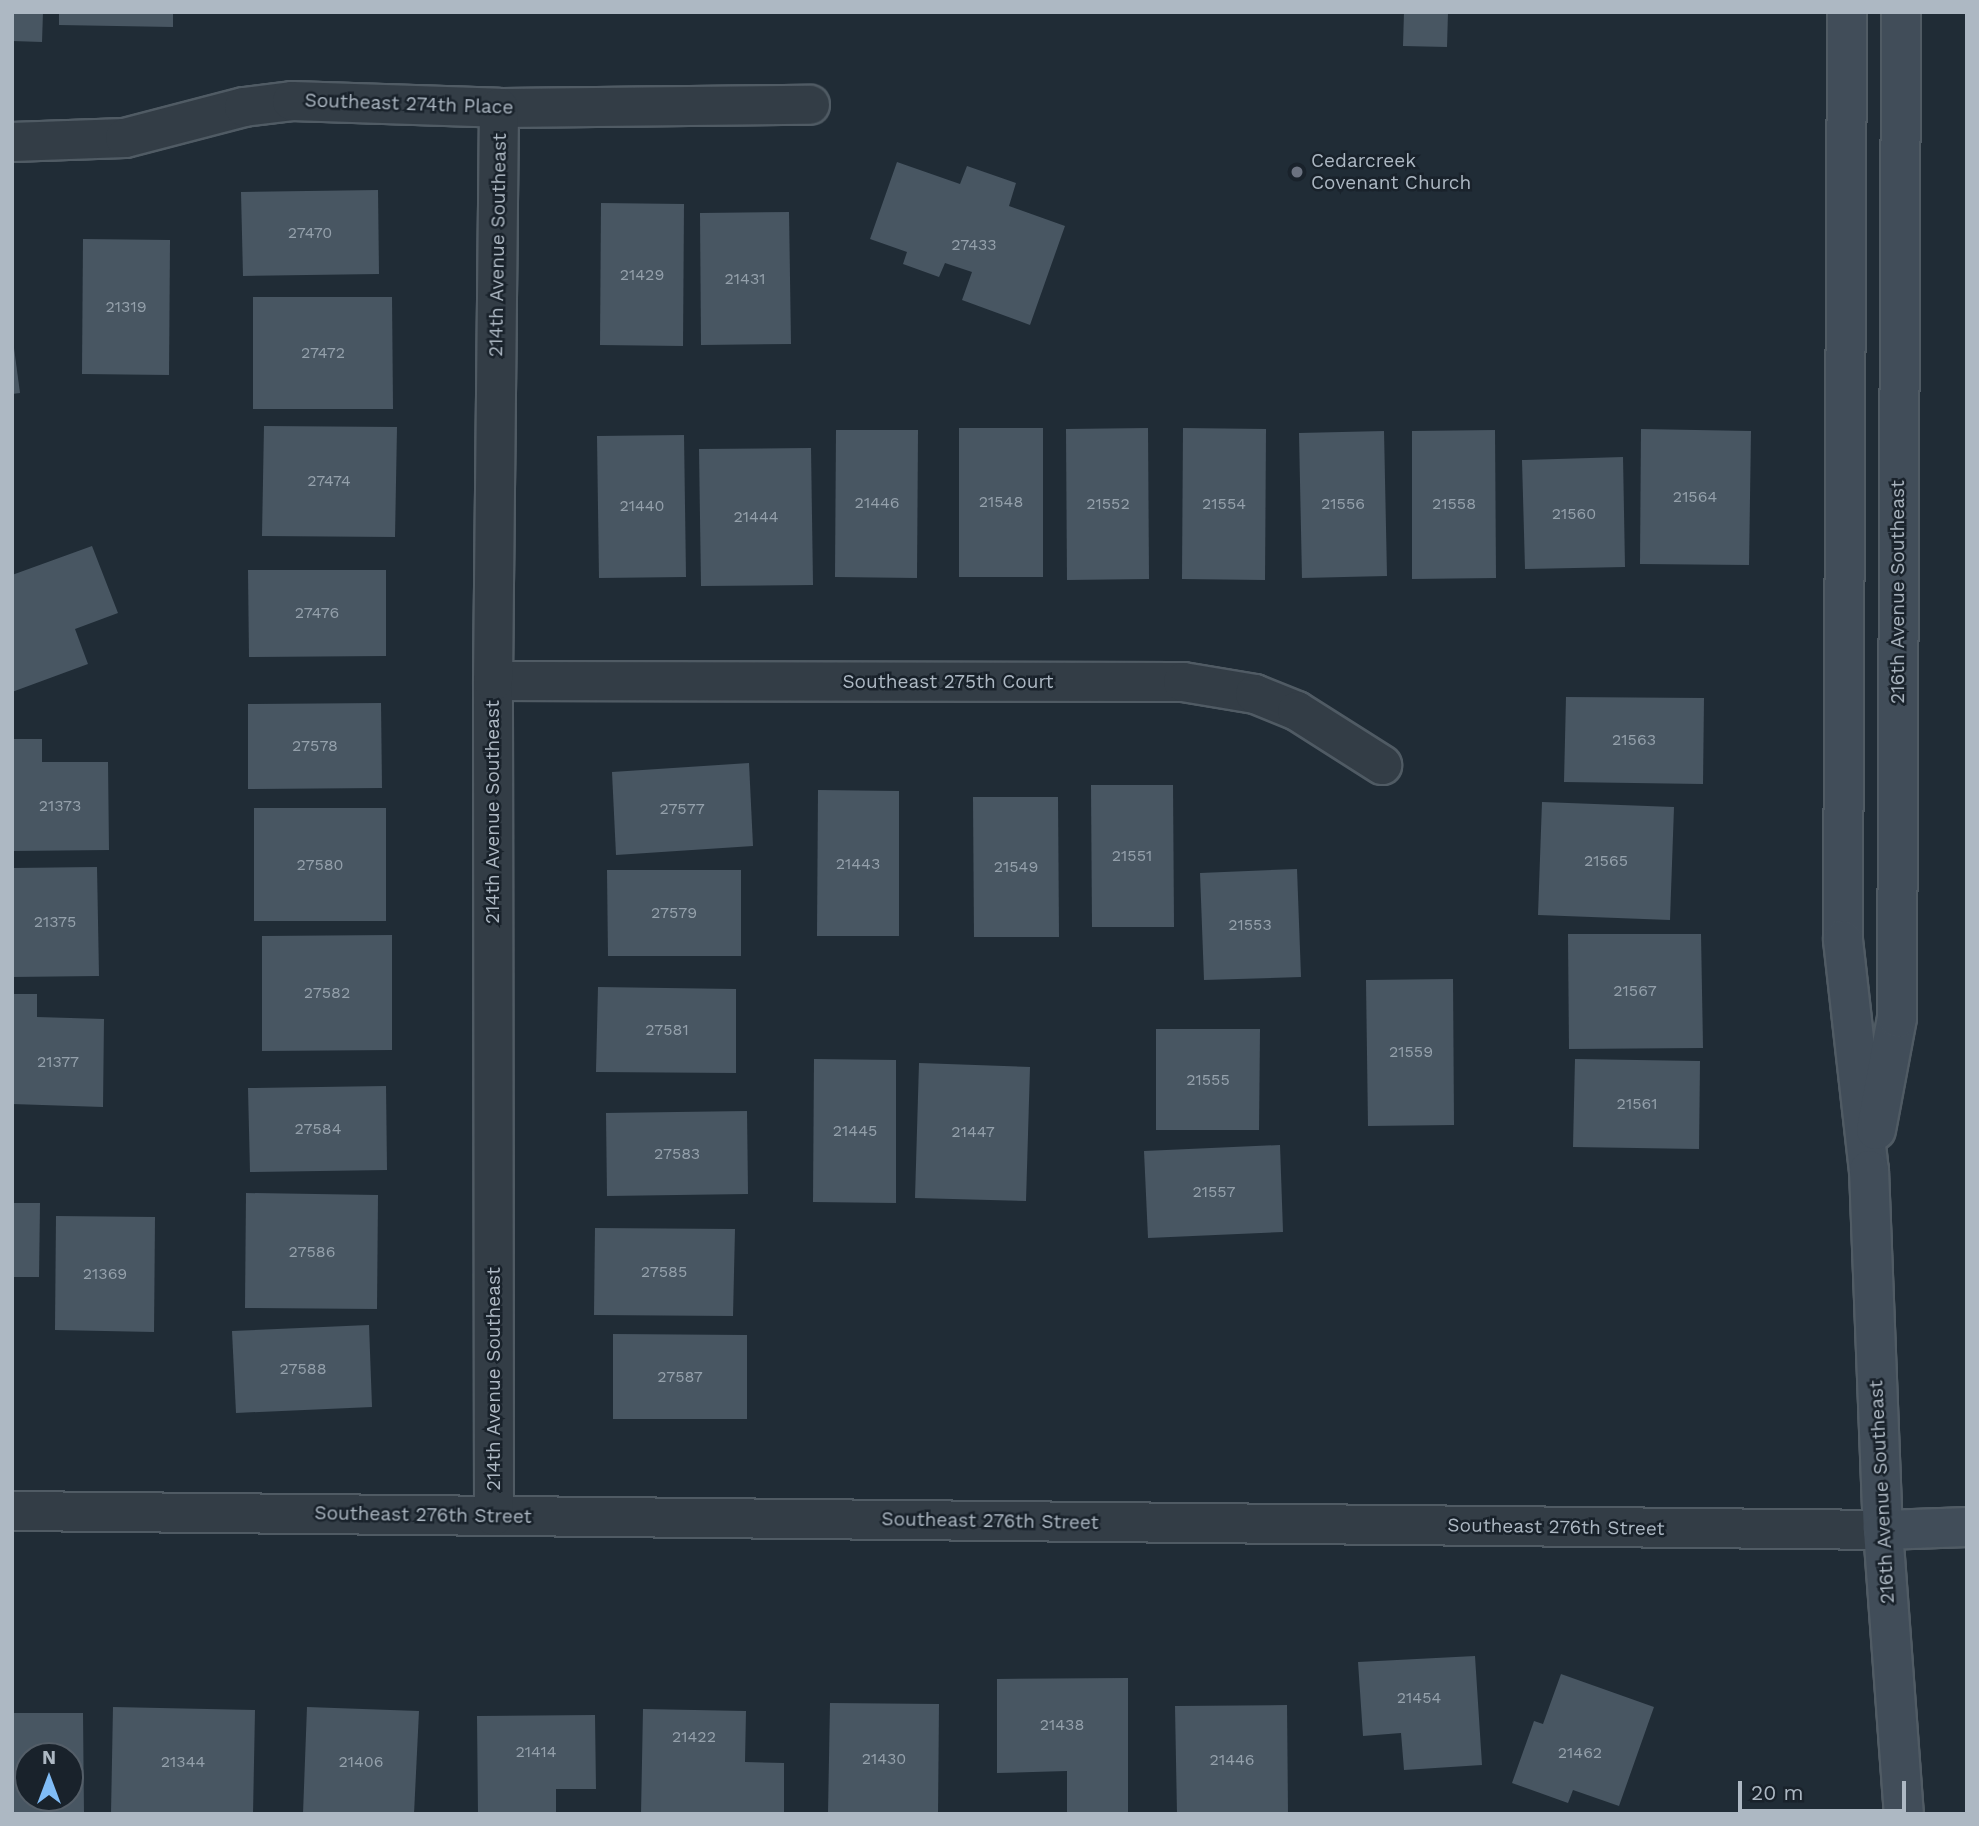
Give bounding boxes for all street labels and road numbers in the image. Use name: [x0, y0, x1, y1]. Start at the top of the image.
street label: Southeast 274th Place: [304, 89, 514, 119]
street label: 214th Avenue Southeast: [485, 132, 511, 358]
street label: 216th Avenue Southeast: [1887, 480, 1909, 704]
street label: Southeast 275th Court: [842, 671, 1054, 693]
street label: 214th Avenue Southeast: [482, 700, 504, 924]
street label: 214th Avenue Southeast: [483, 1267, 505, 1491]
street label: 216th Avenue Southeast: [1865, 1379, 1899, 1605]
street label: Southeast 276th Street: [314, 1502, 532, 1528]
street label: Southeast 276th Street: [881, 1508, 1099, 1534]
street label: Southeast 276th Street: [1447, 1514, 1665, 1540]

